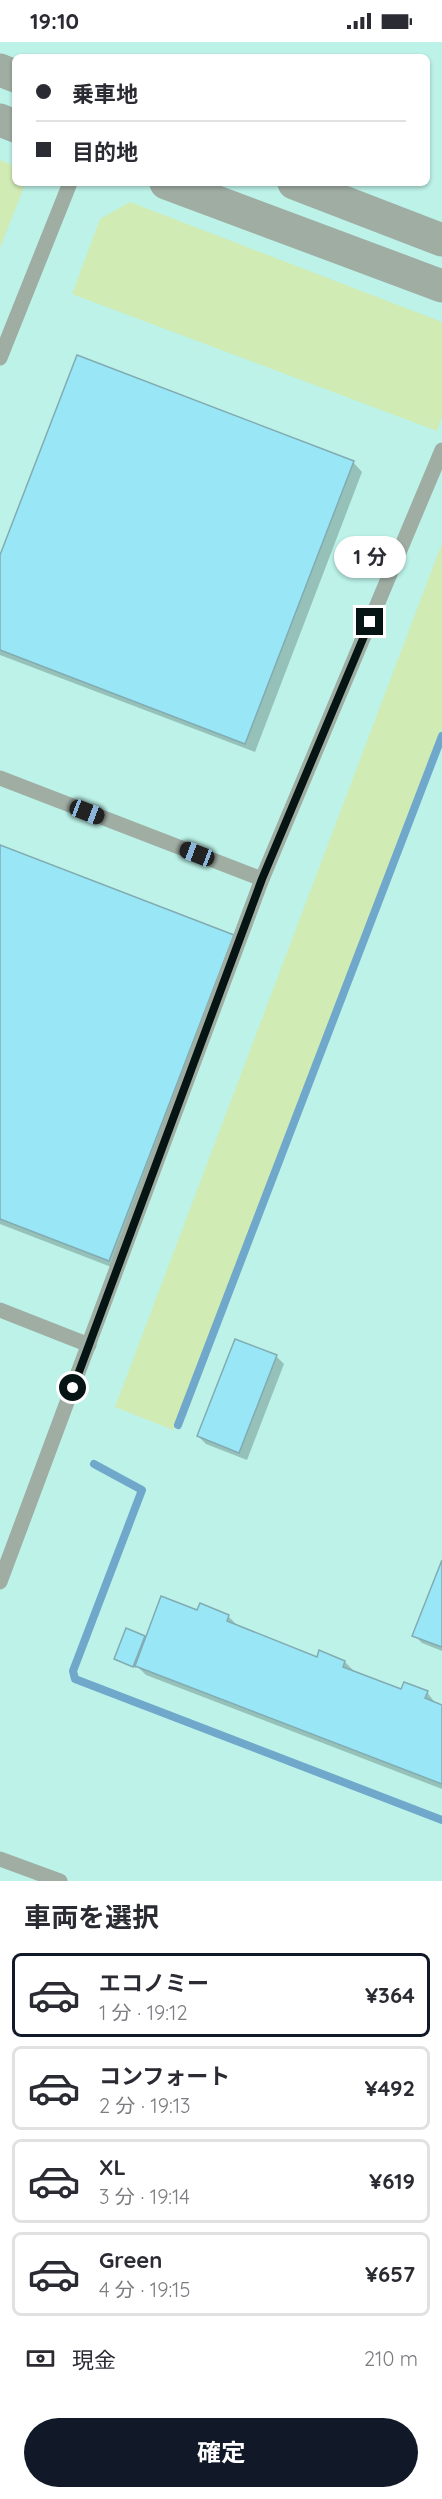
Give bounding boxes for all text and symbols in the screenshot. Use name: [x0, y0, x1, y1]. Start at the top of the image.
text: 19:10: [30, 7, 79, 35]
text: 乗車地: [72, 80, 138, 108]
text: 目的地: [72, 138, 138, 166]
callout: 1 分: [334, 535, 406, 577]
text: 1 分: [353, 544, 387, 569]
route end: [356, 608, 383, 635]
car: [67, 797, 107, 827]
car: [177, 839, 217, 869]
route start: [59, 1374, 86, 1401]
text: 車両を選択: [24, 1900, 159, 1934]
icon: car: [27, 1968, 81, 2022]
text: エコノミー: [99, 1969, 209, 1997]
text: ¥364: [365, 1981, 415, 2009]
text: 1 分 · 19:12: [99, 2000, 187, 2025]
icon: car: [27, 2061, 81, 2115]
text: コンフォート: [99, 2062, 230, 2090]
text: ¥492: [364, 2074, 415, 2102]
text: 2 分 · 19:13: [99, 2093, 191, 2118]
text: XL: [99, 2153, 126, 2181]
icon: car: [27, 2154, 81, 2208]
text: ¥619: [369, 2167, 415, 2195]
text: 3 分 · 19:14: [99, 2184, 190, 2209]
text: Green: [99, 2246, 162, 2274]
icon: car: [27, 2247, 81, 2301]
text: ¥657: [365, 2260, 415, 2288]
text: 4 分 · 19:15: [99, 2277, 190, 2302]
icon: cash: [24, 2342, 57, 2375]
text: 現金: [72, 2346, 116, 2374]
text: 210 m: [364, 2346, 418, 2371]
button: 確定: [24, 2418, 418, 2487]

